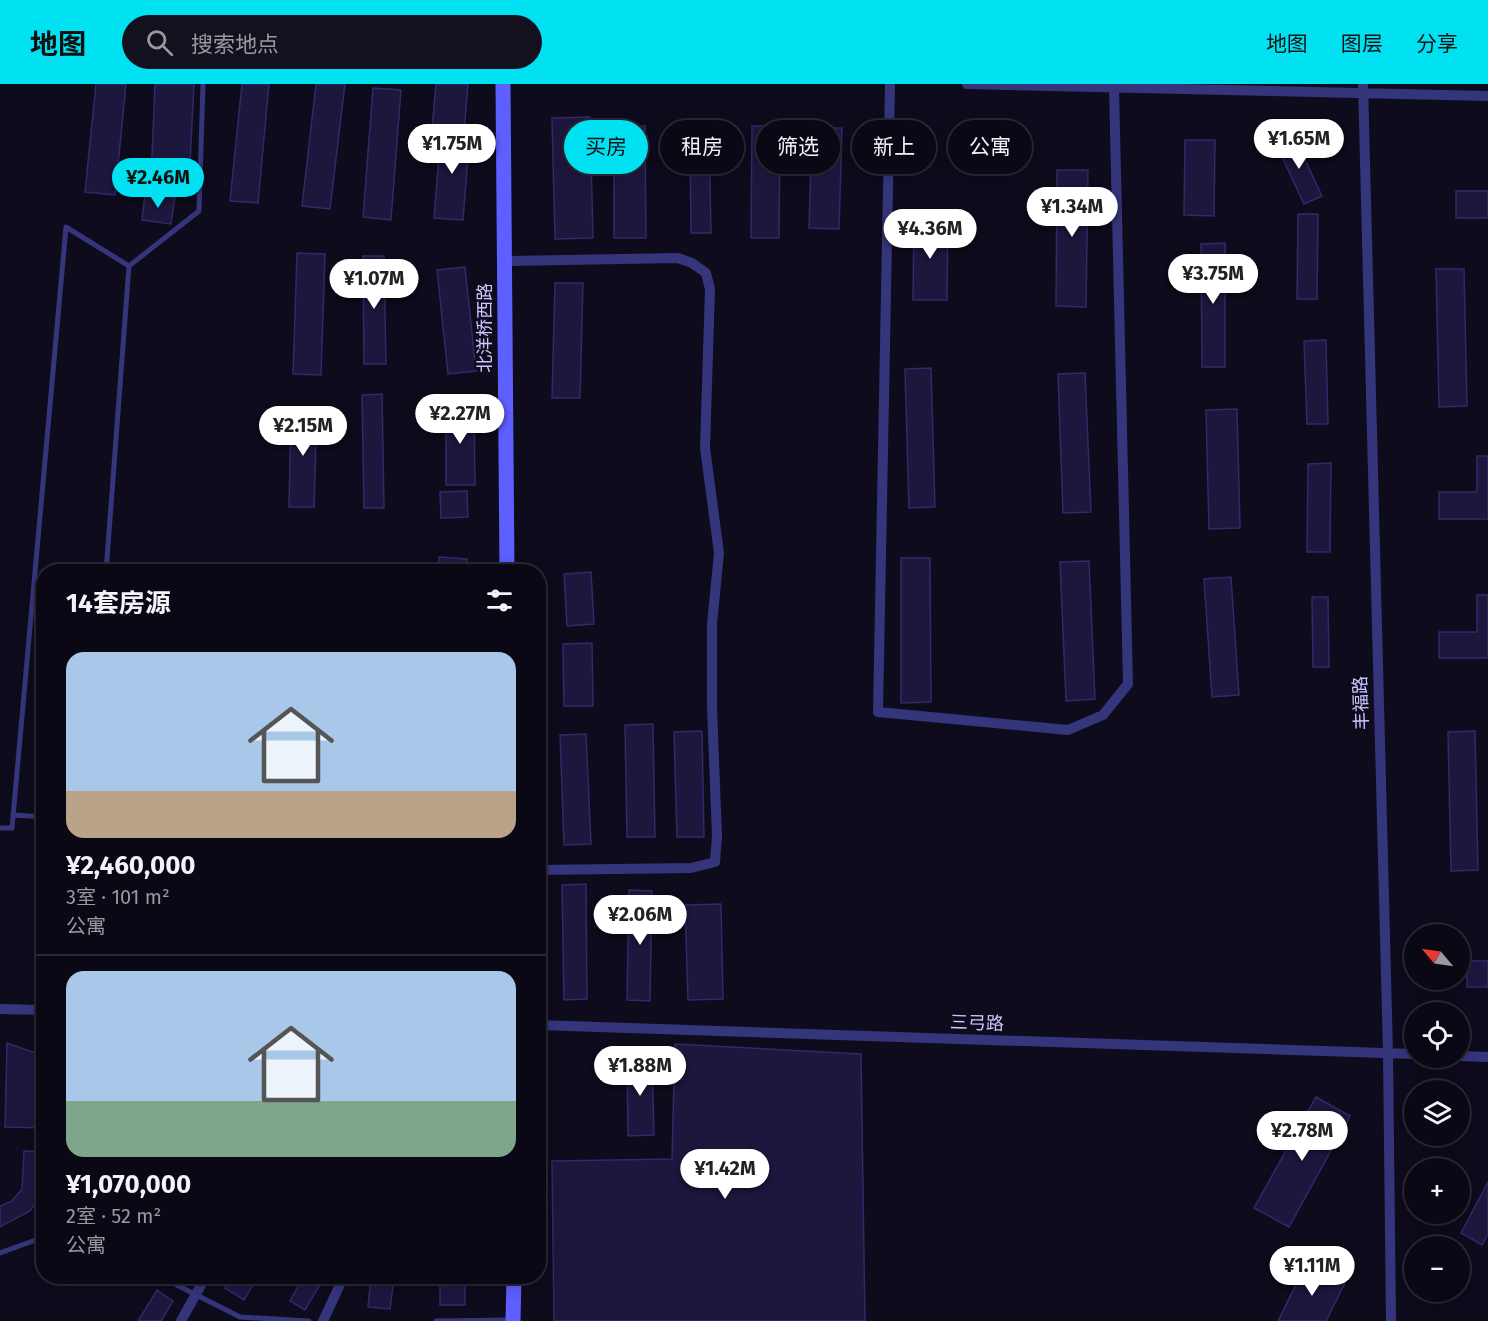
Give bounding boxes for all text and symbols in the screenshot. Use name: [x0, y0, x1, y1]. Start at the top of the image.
search box: [122, 15, 542, 69]
icon: search: [143, 26, 176, 59]
text: 地图: [30, 28, 86, 61]
text: 搜索地点: [191, 31, 279, 58]
text: 地图: [1266, 31, 1308, 57]
text: 图层: [1341, 31, 1383, 57]
text: 分享: [1416, 31, 1458, 57]
pin: ¥1.65M: [1250, 119, 1348, 170]
chip: 买房: [564, 120, 648, 174]
chip: 租房: [660, 120, 744, 174]
chip: 筛选: [756, 120, 840, 174]
chip: 新上: [852, 120, 936, 174]
chip: 公寓: [948, 120, 1032, 174]
pin: ¥1.75M: [403, 124, 501, 175]
text: ¥1.65M: [1268, 126, 1330, 150]
text: ¥1.75M: [422, 131, 482, 155]
pin: ¥2.46M: [109, 158, 207, 209]
text: ¥2.46M: [126, 165, 190, 189]
pin: ¥1.34M: [1023, 187, 1121, 238]
text: ¥1.34M: [1041, 194, 1103, 218]
pin: ¥4.36M: [881, 209, 979, 260]
text: ¥4.36M: [898, 216, 962, 240]
pin: ¥3.75M: [1164, 254, 1262, 305]
pin: ¥1.07M: [325, 259, 423, 310]
text: ¥3.75M: [1182, 261, 1244, 285]
text: ¥1.07M: [344, 266, 404, 290]
street label: 北洋桥西路: [474, 283, 496, 373]
pin: ¥2.27M: [411, 394, 509, 445]
text: ¥2.27M: [429, 401, 491, 425]
pin: ¥2.15M: [254, 406, 352, 457]
text: ¥2.15M: [273, 413, 333, 437]
icon: filters: [483, 584, 516, 617]
text: 14套房源: [66, 588, 171, 619]
street label: 丰福路: [1349, 676, 1373, 730]
icon: home: [237, 691, 345, 799]
text: ¥2,460,000: [66, 850, 196, 881]
text: 3室 · 101 m²: [66, 885, 170, 909]
pin: ¥2.06M: [591, 895, 689, 946]
text: ¥2.06M: [608, 902, 672, 926]
text: 公寓: [66, 914, 106, 938]
north arrow: [1404, 924, 1470, 990]
map controls: [1404, 924, 1470, 1302]
button: locate: [1404, 1002, 1470, 1068]
icon: home: [237, 1010, 345, 1118]
street label: 三弓路: [950, 1011, 1004, 1035]
pin: ¥1.88M: [591, 1046, 689, 1097]
text: ¥1.88M: [608, 1053, 672, 1077]
button: layers: [1404, 1080, 1470, 1146]
pin: ¥2.78M: [1253, 1111, 1351, 1162]
text: ¥2.78M: [1271, 1118, 1333, 1142]
pin: ¥1.42M: [676, 1149, 774, 1200]
text: ¥1.42M: [694, 1156, 756, 1180]
button: +: [1404, 1158, 1470, 1224]
text: ¥1,070,000: [66, 1169, 191, 1200]
text: 2室 · 52 m²: [66, 1204, 161, 1228]
text: 公寓: [66, 1233, 106, 1257]
button: −: [1404, 1236, 1470, 1302]
pin: ¥1.11M: [1263, 1246, 1361, 1297]
text: ¥1.11M: [1284, 1253, 1340, 1277]

